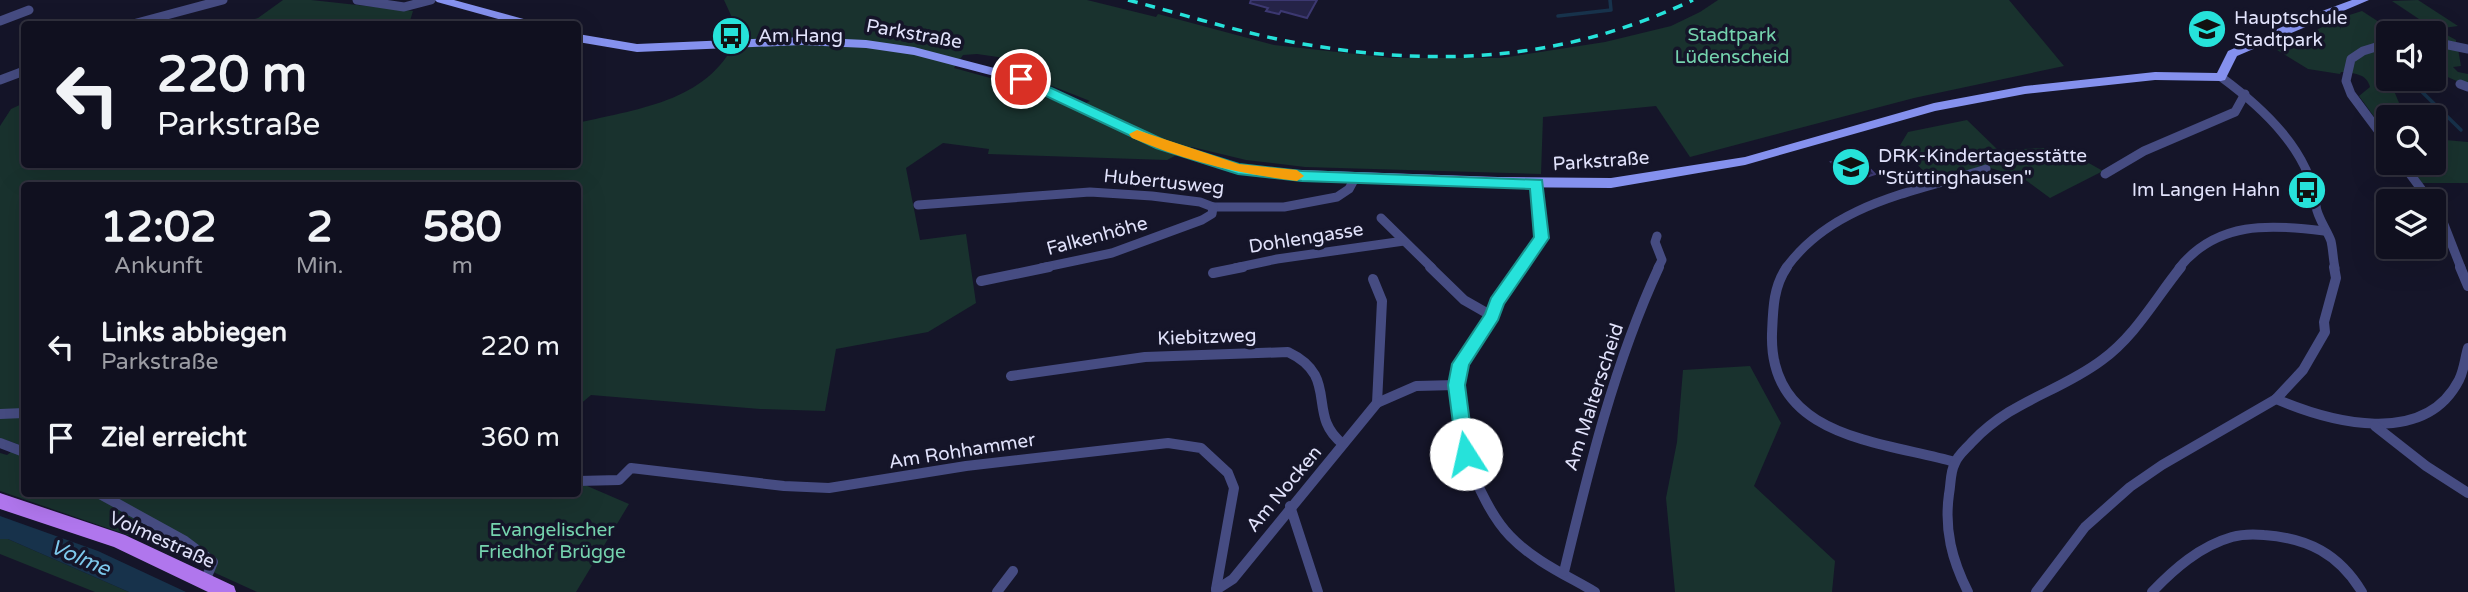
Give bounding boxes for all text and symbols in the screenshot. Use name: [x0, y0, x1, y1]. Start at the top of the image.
place label: Hauptschule Stadtpark: [2234, 7, 2348, 51]
school or university icon: Hauptschule Stadtpark: [2186, 8, 2228, 50]
bus stop icon: Am Hang: [710, 15, 752, 57]
street label: Parkstraße: [864, 15, 964, 53]
map controls: [2376, 21, 2446, 259]
button: sound: [2376, 21, 2446, 91]
park label: Stadtpark Lüdenscheid: [1674, 24, 1790, 68]
place label: Am Hang: [758, 25, 843, 47]
text: 220 m: [157, 46, 307, 105]
icon: left: [42, 49, 133, 140]
pin: [991, 49, 1051, 109]
icon: arrive: [1002, 60, 1040, 98]
button: search: [2376, 105, 2446, 175]
text: Parkstraße: [157, 106, 320, 144]
place label: DRK-Kindertagesstätte "Stüttinghausen": [1878, 145, 2087, 189]
school or university icon: DRK-Kindertagesstätte "Stüttinghausen": [1830, 146, 1872, 188]
street label: Parkstraße: [1552, 147, 1650, 175]
street label: Hubertusweg: [1103, 165, 1225, 199]
bus stop icon: Im Langen Hahn: [2286, 169, 2328, 211]
place label: Im Langen Hahn: [2132, 179, 2280, 201]
button: layers: [2376, 189, 2446, 259]
text: 12:02: [100, 202, 217, 253]
text: 2: [306, 202, 333, 253]
text: 580: [423, 202, 502, 253]
street label: Falkenhöhe: [1044, 212, 1150, 260]
street label: Dohlengasse: [1247, 218, 1365, 258]
text: Ankunft: [114, 252, 203, 280]
text: Min.: [296, 252, 343, 280]
text: m: [452, 252, 473, 280]
text: Links abbiegen: [101, 317, 287, 348]
street label: Am Malterscheid: [1560, 321, 1628, 473]
street label: Kiebitzweg: [1157, 324, 1257, 350]
icon: left: [42, 328, 80, 366]
text: 220 m: [480, 331, 560, 362]
text: Parkstraße: [101, 348, 218, 376]
position arrow: [1429, 417, 1503, 491]
icon: arrive: [42, 419, 80, 457]
text: Ziel erreicht: [101, 422, 247, 453]
text: 360 m: [480, 422, 560, 453]
street label: Am Rohhammer: [887, 428, 1038, 473]
street label: Am Nocken: [1242, 441, 1326, 537]
street label: Volmestraße: [106, 507, 218, 573]
park label: Evangelischer Friedhof Brügge: [478, 519, 626, 563]
water label: Volme: [46, 534, 115, 582]

